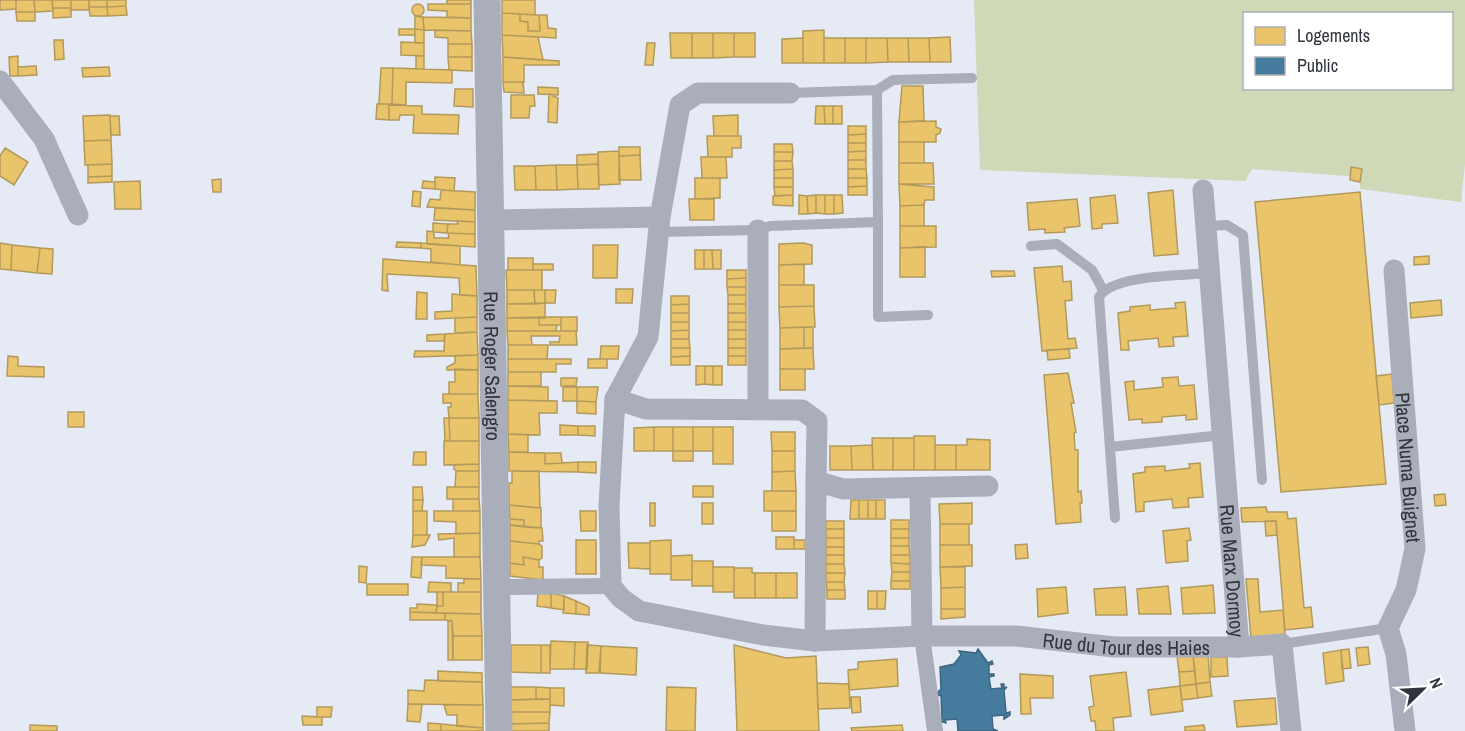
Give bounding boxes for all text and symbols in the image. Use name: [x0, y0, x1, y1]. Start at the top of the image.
legend: [1243, 12, 1453, 90]
text: Logements: [1297, 23, 1370, 48]
text: Public: [1297, 53, 1338, 78]
street label: Rue Roger Salengro: [478, 291, 508, 441]
street label: Place Numa Buignet: [1390, 391, 1428, 544]
street label: Rue Marx Dormoy: [1214, 503, 1252, 639]
street label: Rue du Tour des Haies: [1041, 626, 1210, 661]
north arrow: [1393, 659, 1453, 719]
text: N: [1425, 674, 1449, 692]

